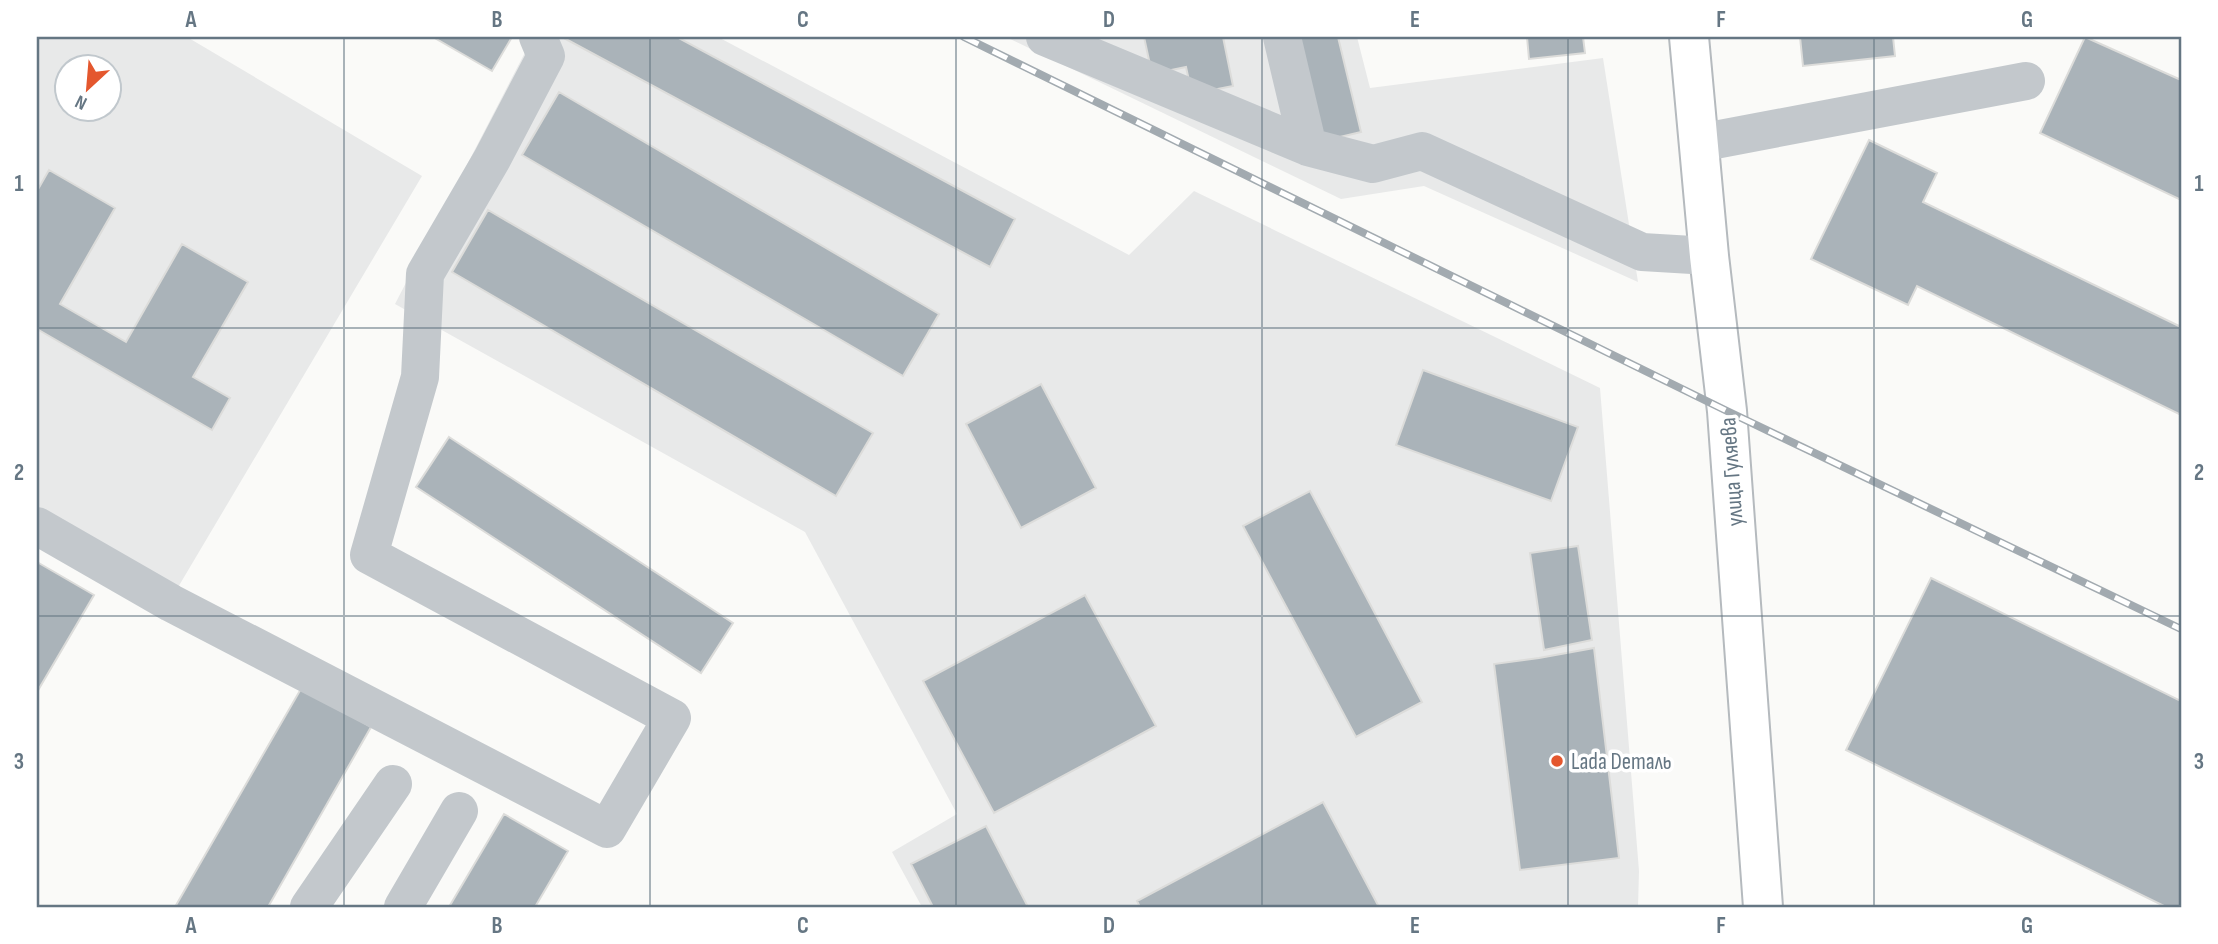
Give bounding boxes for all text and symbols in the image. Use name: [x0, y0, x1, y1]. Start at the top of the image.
text: A: [185, 6, 198, 34]
text: B: [492, 6, 503, 34]
text: C: [797, 6, 809, 34]
text: D: [1103, 6, 1115, 34]
text: E: [1410, 6, 1420, 34]
text: F: [1716, 6, 1726, 34]
text: G: [2021, 6, 2033, 34]
north arrow: [52, 52, 122, 122]
text: N: [72, 89, 91, 114]
text: 1: [14, 170, 24, 198]
text: 1: [2194, 170, 2204, 198]
street label: улица Гуляева: [1714, 417, 1750, 527]
text: 2: [14, 459, 24, 487]
text: 2: [2194, 459, 2204, 487]
text: 3: [14, 748, 24, 776]
place label: Lada Dеталь: [1571, 748, 1672, 776]
text: 3: [2194, 748, 2204, 776]
marker: Lada Dеталь: [1549, 753, 1565, 769]
text: A: [185, 912, 198, 940]
text: B: [492, 912, 503, 940]
text: C: [797, 912, 809, 940]
text: D: [1103, 912, 1115, 940]
text: E: [1410, 912, 1420, 940]
text: F: [1716, 912, 1726, 940]
text: G: [2021, 912, 2033, 940]

